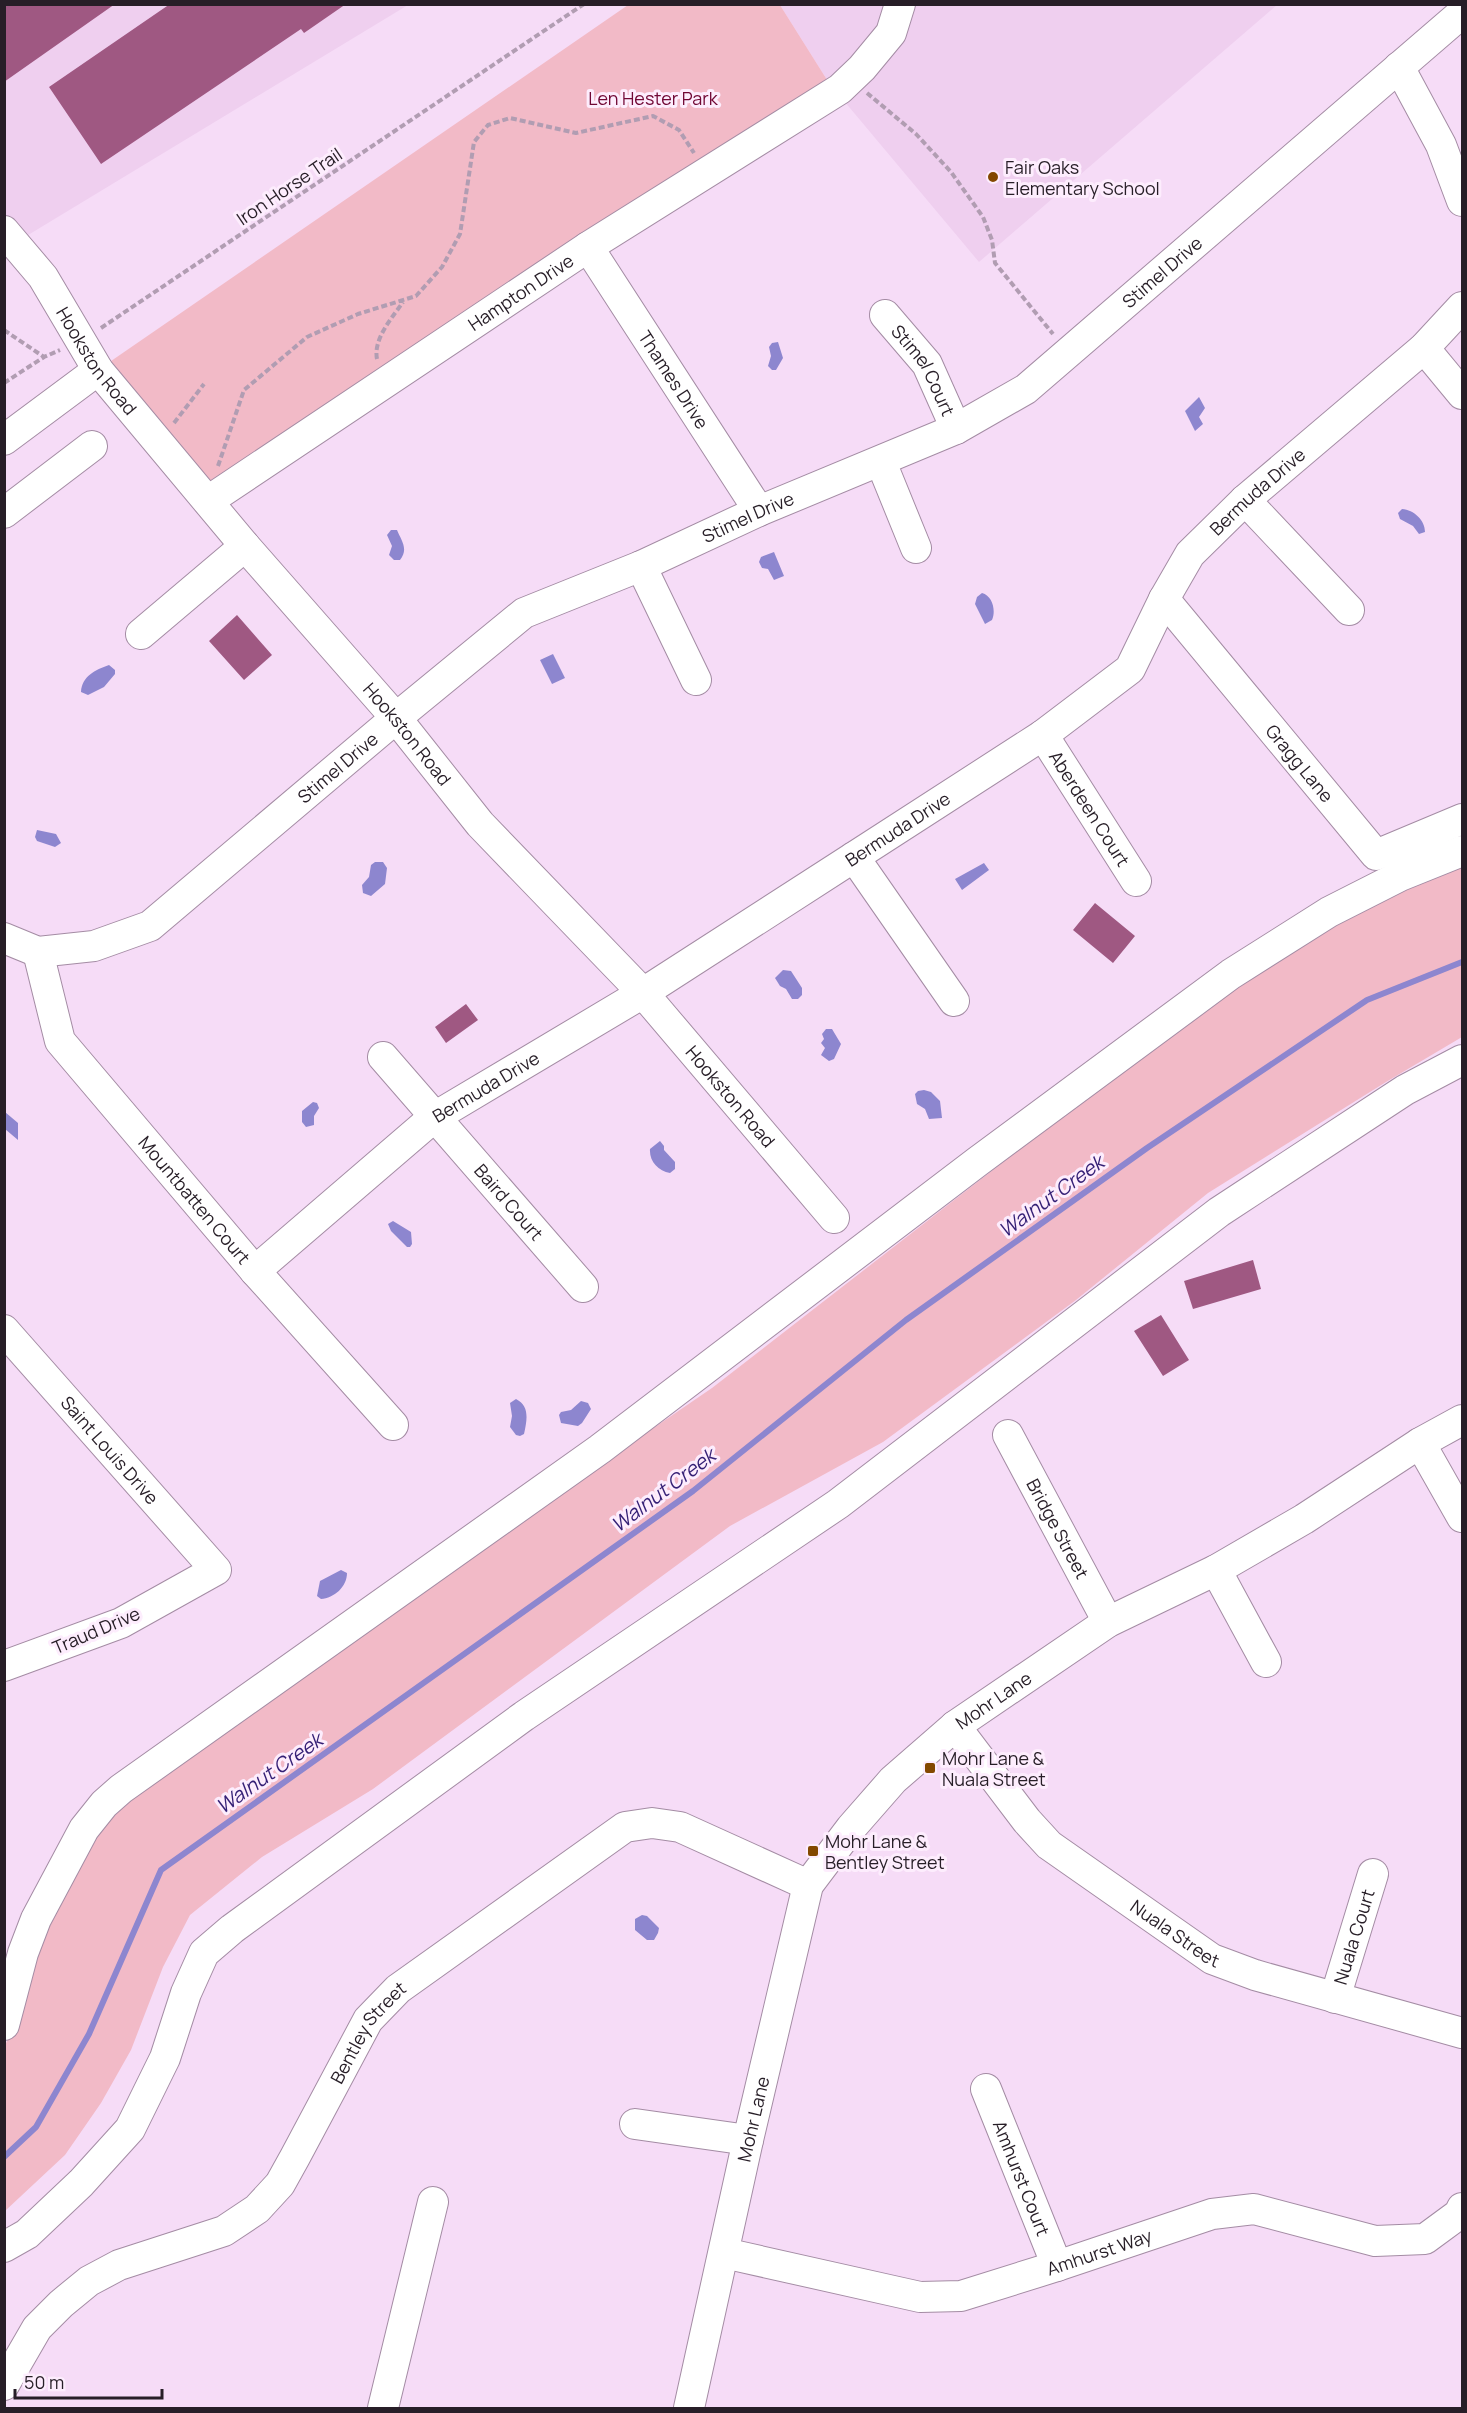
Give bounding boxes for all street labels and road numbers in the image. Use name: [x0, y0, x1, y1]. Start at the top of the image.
street label: Iron Horse Trail: [232, 142, 346, 230]
street label: Stimel Drive: [1117, 231, 1207, 313]
street label: Hampton Drive: [463, 248, 578, 336]
street label: Hookston Road: [51, 302, 142, 420]
street label: Stimel Court: [886, 319, 961, 420]
street label: Thames Drive: [633, 326, 715, 433]
street label: Bermuda Drive: [1204, 442, 1310, 540]
street label: Stimel Drive: [698, 486, 797, 548]
street label: Hookston Road: [358, 677, 457, 790]
street label: Gragg Lane: [1261, 719, 1339, 807]
street label: Stimel Drive: [292, 727, 383, 808]
street label: Aberdeen Court: [1044, 746, 1135, 871]
street label: Bermuda Drive: [840, 786, 955, 872]
street label: Hookston Road: [681, 1040, 781, 1152]
street label: Bermuda Drive: [428, 1046, 544, 1128]
street label: Mountbatten Court: [134, 1131, 256, 1269]
street label: Baird Court: [469, 1159, 549, 1245]
street label: Saint Louis Drive: [56, 1391, 164, 1509]
street label: Bridge Street: [1021, 1474, 1095, 1583]
street label: Traud Drive: [49, 1601, 143, 1659]
street label: Mohr Lane: [951, 1666, 1036, 1734]
street label: Nuala Court: [1328, 1886, 1380, 1988]
street label: Nuala Street: [1126, 1894, 1223, 1973]
street label: Bentley Street: [324, 1975, 410, 2087]
street label: Mohr Lane: [732, 2074, 775, 2164]
street label: Amhurst Court: [988, 2117, 1056, 2239]
street label: Amhurst Way: [1044, 2223, 1155, 2281]

